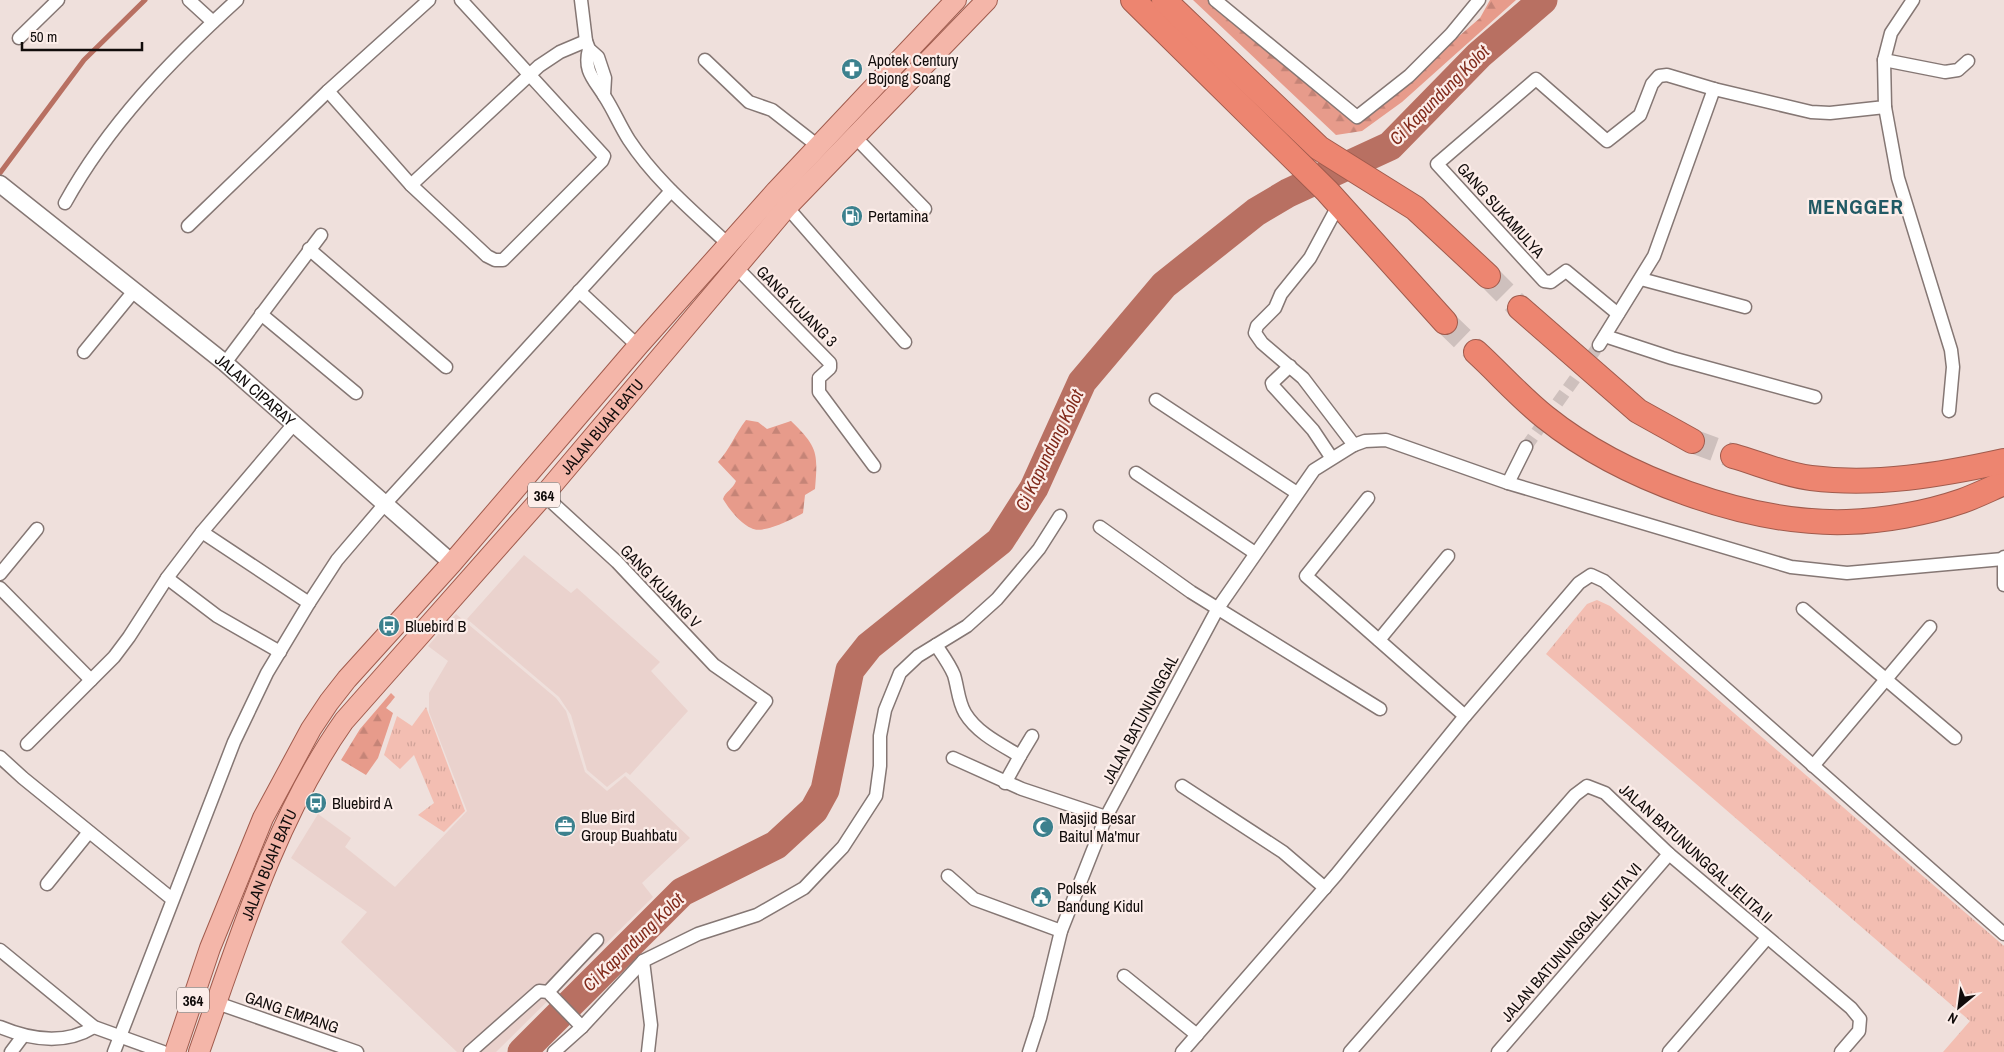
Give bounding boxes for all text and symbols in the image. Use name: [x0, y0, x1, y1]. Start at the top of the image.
scale bar: [22, 20, 142, 52]
text: 50 m: [30, 26, 57, 47]
water label: Ci Kapundung Kolot: [1383, 39, 1495, 151]
place label: Apotek Century Bojong Soang: [867, 49, 959, 89]
pharmacy icon: Apotek Century Bojong Soang: [840, 57, 864, 81]
street label: GANG SUKAMULYA: [1452, 158, 1550, 263]
district label: MENGGER: [1808, 192, 1904, 221]
fuel station icon: Pertamina: [840, 204, 864, 228]
place label: Pertamina: [868, 205, 929, 227]
street label: GANG KUJANG 3: [752, 261, 842, 351]
street label: JALAN CIPARAY: [211, 348, 300, 431]
street label: JALAN BUAH BATU: [555, 374, 649, 479]
water label: Ci Kapundung Kolot: [1009, 384, 1090, 515]
road number: 364: [528, 482, 560, 508]
street label: GANG KUJANG V: [616, 540, 707, 633]
bus stop icon: Bluebird B: [377, 614, 401, 638]
place label: Bluebird B: [405, 615, 467, 637]
street label: JALAN BATUNUNGGAL: [1097, 650, 1184, 787]
street label: JALAN BATUNUNGGAL JELITA II: [1615, 778, 1777, 928]
bus stop icon: Bluebird A: [304, 791, 328, 815]
place label: Bluebird A: [332, 792, 393, 814]
street label: JALAN BUAH BATU: [236, 805, 302, 923]
place label: Blue Bird Group Buahbatu: [581, 806, 677, 846]
place label: Masjid Besar Baitul Ma'mur: [1059, 807, 1140, 847]
office icon: Blue Bird Group Buahbatu: [553, 814, 577, 838]
mosque icon: Masjid Besar Baitul Ma'mur: [1031, 815, 1055, 839]
street label: JALAN BATUNUNGGAL JELITA VI: [1496, 858, 1646, 1026]
place label: Polsek Bandung Kidul: [1057, 877, 1143, 917]
public building icon: Polsek Bandung Kidul: [1029, 885, 1053, 909]
water label: Ci Kapundung Kolot: [577, 886, 690, 997]
north arrow: [1934, 982, 1984, 1032]
street label: GANG EMPANG: [242, 986, 342, 1038]
road number: 364: [177, 988, 209, 1012]
text: N: [1945, 1008, 1961, 1028]

